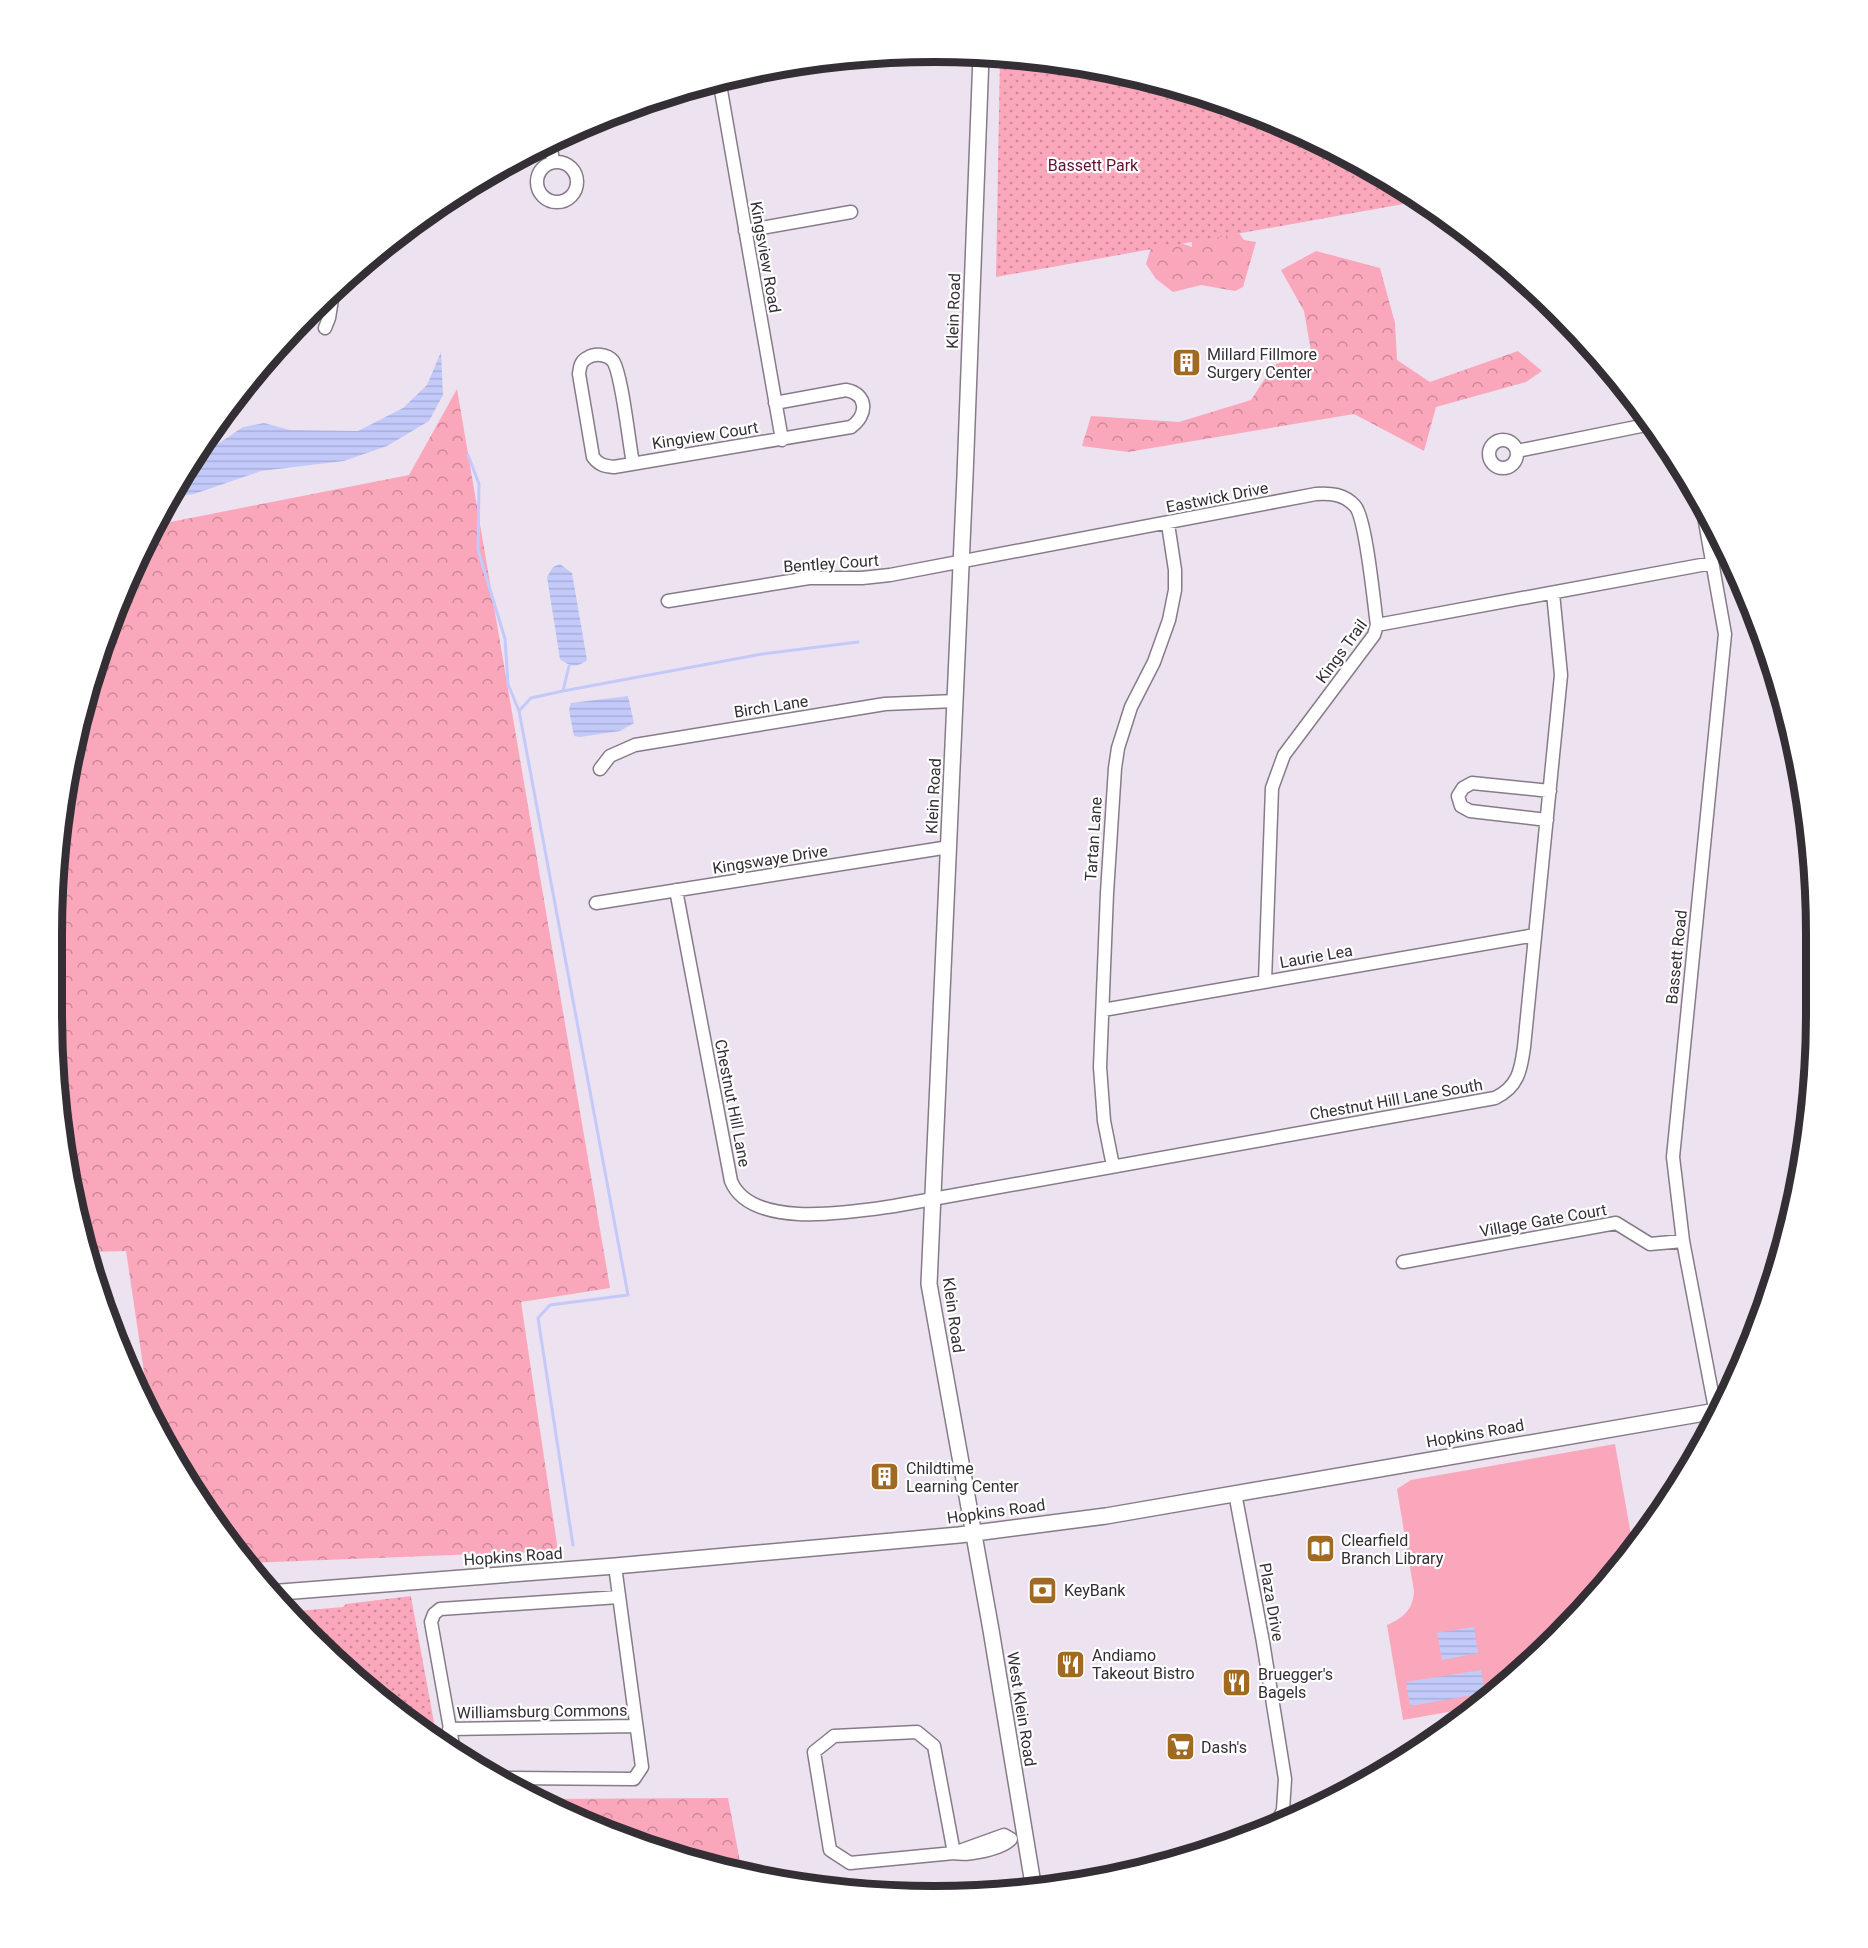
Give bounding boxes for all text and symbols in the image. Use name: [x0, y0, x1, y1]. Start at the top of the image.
park label: Bassett Park: [1048, 156, 1139, 175]
street label: Kingsview Road: [746, 200, 785, 314]
street label: Klein Road: [943, 273, 964, 349]
place label: Millard Fillmore Surgery Center: [1207, 345, 1317, 382]
building icon: Millard Fillmore Surgery Center: [1170, 347, 1202, 379]
street label: Kingview Court: [651, 418, 760, 453]
street label: Eastwick Drive: [1164, 478, 1270, 517]
street label: Bentley Court: [783, 551, 879, 576]
street label: Kings Trail: [1312, 616, 1371, 687]
street label: Birch Lane: [733, 691, 810, 722]
street label: Klein Road: [922, 758, 945, 834]
street label: Tartan Lane: [1081, 796, 1106, 882]
street label: Kingswaye Drive: [711, 841, 829, 878]
street label: Bassett Road: [1662, 909, 1691, 1005]
street label: Laurie Lea: [1278, 941, 1354, 972]
street label: Chestnut Hill Lane: [711, 1038, 754, 1169]
street label: Chestnut Hill Lane South: [1308, 1075, 1484, 1124]
street label: Village Gate Court: [1478, 1200, 1608, 1241]
street label: Klein Road: [939, 1276, 968, 1354]
street label: Hopkins Road: [1425, 1416, 1526, 1451]
place label: Childtime Learning Center: [906, 1459, 1019, 1496]
building icon: Childtime Learning Center: [869, 1461, 901, 1493]
street label: Hopkins Road: [946, 1495, 1047, 1528]
place label: Clearfield Branch Library: [1341, 1531, 1444, 1568]
library icon: Clearfield Branch Library: [1304, 1533, 1336, 1565]
street label: Hopkins Road: [463, 1544, 563, 1569]
street label: Plaza Drive: [1255, 1561, 1288, 1643]
bank icon: KeyBank: [1027, 1574, 1059, 1606]
place label: KeyBank: [1064, 1581, 1126, 1600]
place label: Andiamo Takeout Bistro: [1092, 1646, 1195, 1683]
restaurant icon: Andiamo Takeout Bistro: [1055, 1648, 1087, 1680]
street label: West Klein Road: [1003, 1650, 1040, 1768]
place label: Bruegger's Bagels: [1258, 1665, 1333, 1702]
restaurant icon: Bruegger's Bagels: [1221, 1667, 1253, 1699]
street label: Williamsburg Commons: [457, 1701, 627, 1722]
supermarket icon: Dash's: [1164, 1731, 1196, 1763]
place label: Dash's: [1201, 1738, 1247, 1757]

